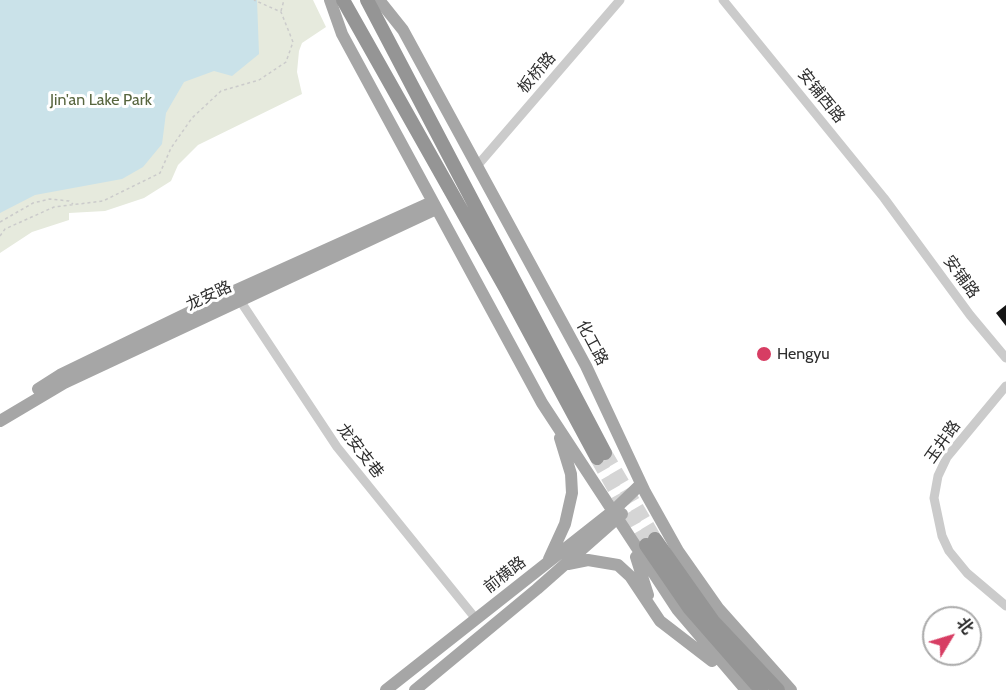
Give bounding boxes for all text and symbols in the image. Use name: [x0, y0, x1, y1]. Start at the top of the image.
street label: 板桥路: [514, 49, 560, 97]
street label: 安铺西路: [793, 65, 849, 127]
park label: Jin'an Lake Park: [50, 90, 152, 110]
street label: 安铺路: [939, 252, 983, 302]
street label: 龙安路: [183, 277, 235, 315]
street label: 化工路: [572, 317, 612, 369]
place label: Hengyu: [777, 344, 830, 364]
marker: Hengyu: [755, 345, 773, 363]
street label: 玉井路: [921, 417, 965, 467]
street label: 龙安支巷: [333, 420, 387, 482]
street label: 前横路: [480, 553, 530, 597]
north arrow: [922, 606, 982, 666]
text: 北: [953, 614, 977, 638]

